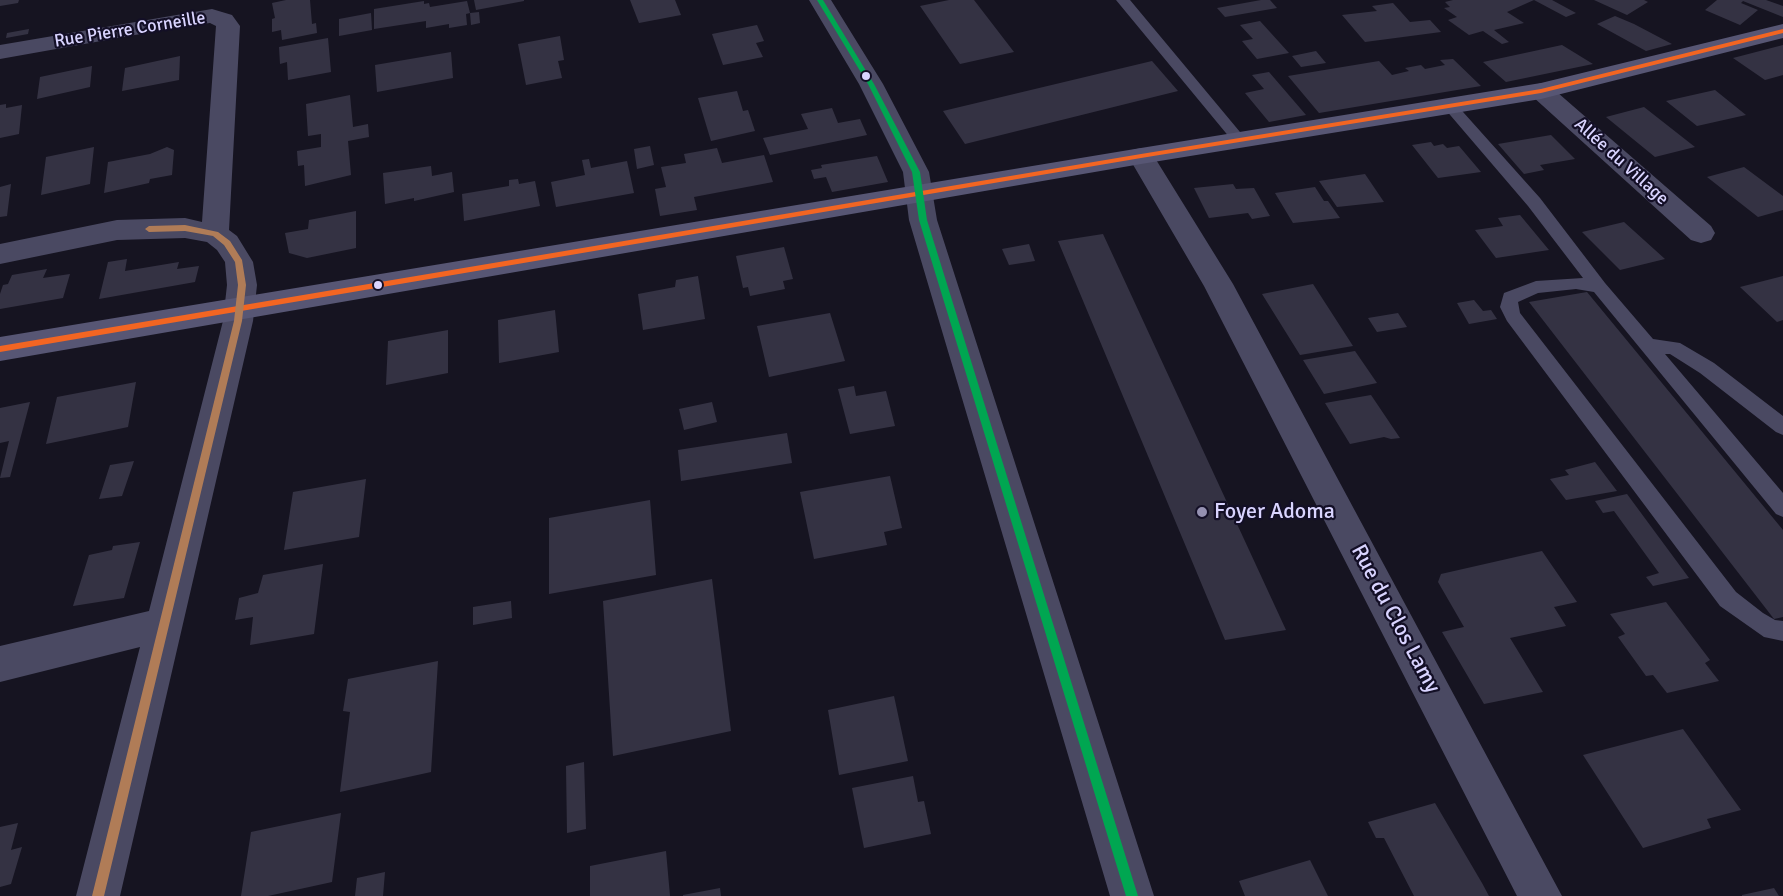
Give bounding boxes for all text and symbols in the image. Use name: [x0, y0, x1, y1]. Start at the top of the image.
street label: Rue Pierre Corneille: [53, 7, 207, 53]
unlabelled marker: [860, 70, 872, 82]
street label: Allée du Village: [1569, 114, 1673, 210]
unlabelled marker: [372, 279, 384, 291]
place label: Foyer Adoma: [1214, 499, 1335, 525]
marker: Foyer Adoma: [1195, 505, 1209, 519]
street label: Rue du Clos Lamy: [1345, 540, 1445, 698]

